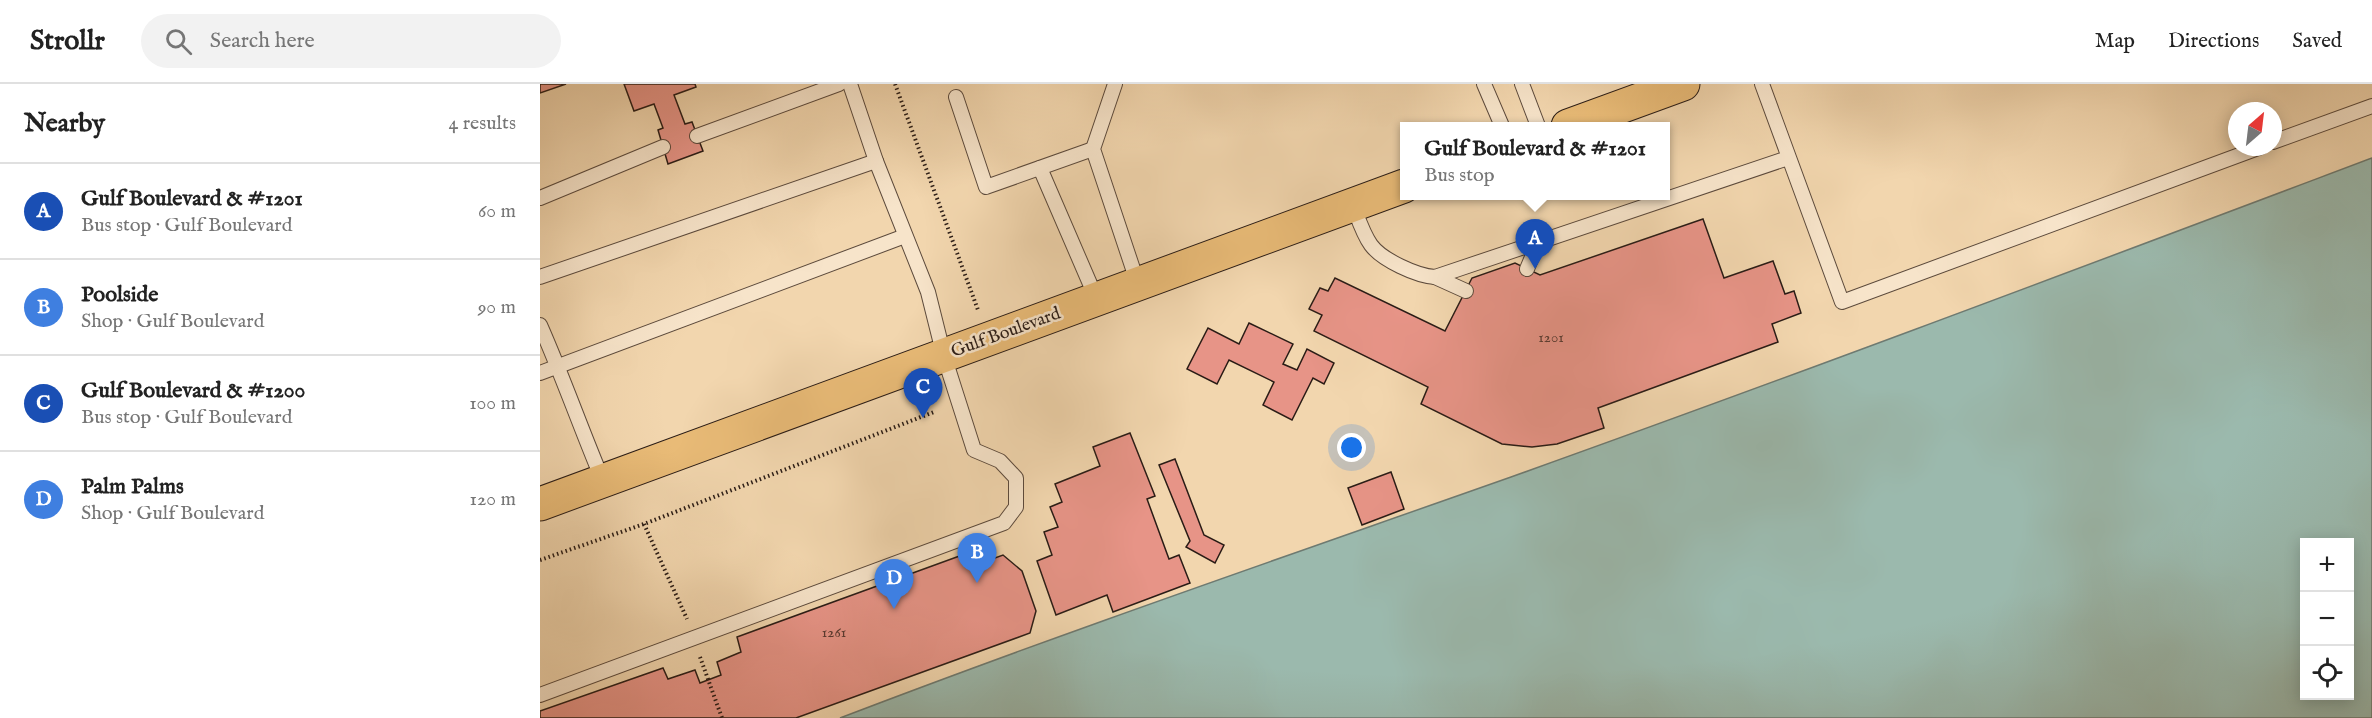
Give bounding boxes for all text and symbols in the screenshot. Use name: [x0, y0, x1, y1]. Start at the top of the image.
search box: [141, 14, 561, 68]
text: Strollr: [30, 24, 105, 59]
icon: search: [162, 25, 195, 58]
text: Search here: [210, 27, 315, 55]
text: Map: [2095, 28, 2135, 55]
text: Directions: [2168, 28, 2259, 55]
text: Saved: [2292, 28, 2342, 55]
north arrow: [2228, 102, 2282, 156]
text: Nearby: [24, 107, 105, 140]
text: 4 results: [449, 111, 516, 136]
popup: [1400, 122, 1670, 200]
text: Gulf Boulevard & #1201: [1424, 135, 1646, 163]
text: Bus stop: [1424, 163, 1495, 188]
text: Gulf Boulevard & #1201: [81, 185, 303, 213]
text: A: [37, 199, 50, 224]
text: 60 m: [478, 199, 516, 224]
text: Bus stop · Gulf Boulevard: [81, 213, 292, 238]
pin: A: [1516, 220, 1554, 269]
text: Poolside: [81, 281, 158, 309]
text: B: [37, 295, 50, 320]
text: 90 m: [478, 295, 516, 320]
street label: Gulf Boulevard: [948, 302, 1064, 363]
text: Shop · Gulf Boulevard: [81, 309, 264, 334]
house number: 1201: [1538, 328, 1564, 347]
pin: C: [904, 368, 943, 418]
text: Gulf Boulevard & #1200: [81, 377, 305, 405]
text: C: [36, 391, 51, 416]
text: 100 m: [469, 391, 516, 416]
text: Bus stop · Gulf Boulevard: [81, 405, 292, 430]
your location: [1337, 433, 1366, 462]
text: Palm Palms: [81, 473, 184, 501]
text: D: [35, 487, 52, 512]
text: 120 m: [470, 487, 516, 512]
text: Shop · Gulf Boulevard: [81, 501, 264, 526]
pin: B: [958, 534, 996, 583]
map controls: [2300, 538, 2354, 700]
button: +: [2300, 538, 2354, 592]
pin: D: [874, 560, 914, 609]
button: −: [2300, 592, 2354, 646]
house number: 1261: [822, 623, 846, 642]
button: locate: [2300, 646, 2354, 700]

